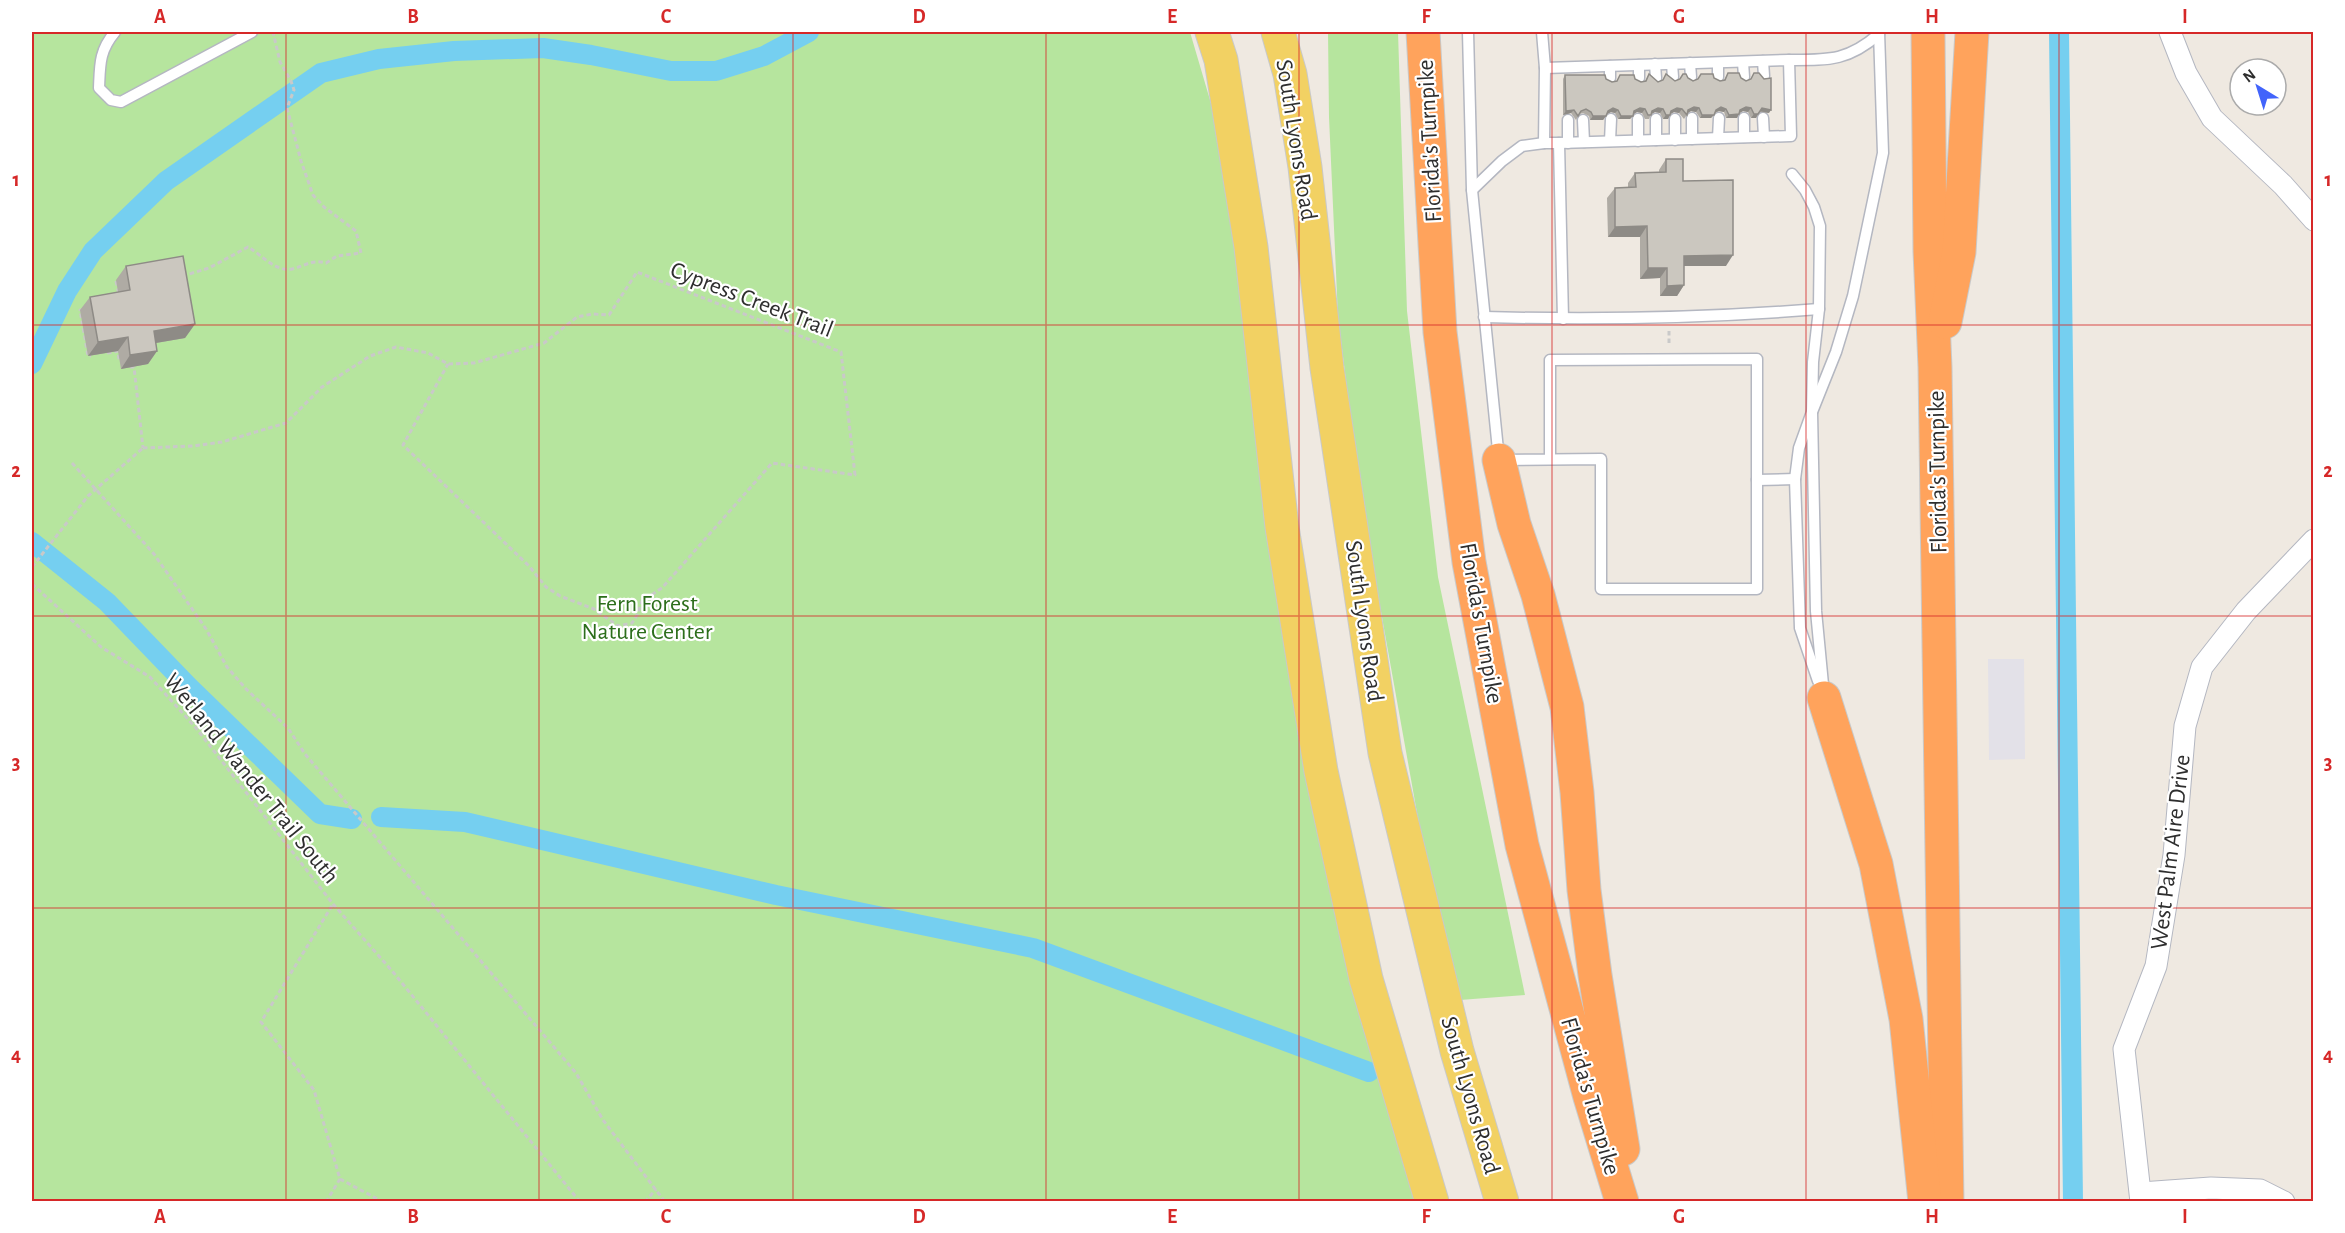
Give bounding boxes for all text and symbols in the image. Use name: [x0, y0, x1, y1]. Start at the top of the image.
text: A: [154, 7, 166, 27]
text: B: [407, 7, 419, 27]
text: C: [661, 7, 672, 27]
text: D: [912, 7, 926, 27]
text: E: [1167, 7, 1177, 27]
text: F: [1421, 7, 1431, 27]
text: G: [1673, 7, 1685, 27]
text: H: [1925, 7, 1939, 27]
text: I: [2182, 7, 2188, 27]
north arrow: [2228, 57, 2288, 117]
street label: South Lyons Road: [1271, 58, 1321, 222]
street label: Florida's Turnpike: [1414, 59, 1446, 223]
text: N: [2240, 66, 2259, 86]
text: 1: [12, 170, 20, 190]
text: 1: [2324, 170, 2332, 190]
street label: Cypress Creek Trail: [667, 258, 836, 342]
street label: Florida's Turnpike: [1925, 390, 1951, 554]
text: 2: [11, 461, 21, 481]
text: 2: [2323, 461, 2333, 481]
street label: South Lyons Road: [1341, 539, 1387, 703]
street label: Florida's Turnpike: [1455, 541, 1507, 705]
park label: Fern Forest Nature Center: [582, 592, 713, 644]
street label: Wetland Wander Trail South: [159, 669, 343, 888]
text: 3: [12, 753, 20, 773]
street label: West Palm Aire Drive: [2147, 753, 2195, 951]
text: 3: [2324, 753, 2332, 773]
street label: South Lyons Road: [1436, 1014, 1504, 1177]
street label: Florida's Turnpike: [1556, 1015, 1624, 1178]
text: 4: [11, 1045, 21, 1065]
text: 4: [2323, 1045, 2333, 1065]
text: A: [154, 1207, 166, 1227]
text: B: [407, 1207, 419, 1227]
text: C: [661, 1207, 672, 1227]
text: D: [912, 1207, 926, 1227]
text: E: [1167, 1207, 1177, 1227]
text: F: [1421, 1207, 1431, 1227]
text: G: [1673, 1207, 1685, 1227]
text: H: [1925, 1207, 1939, 1227]
text: I: [2182, 1207, 2188, 1227]

